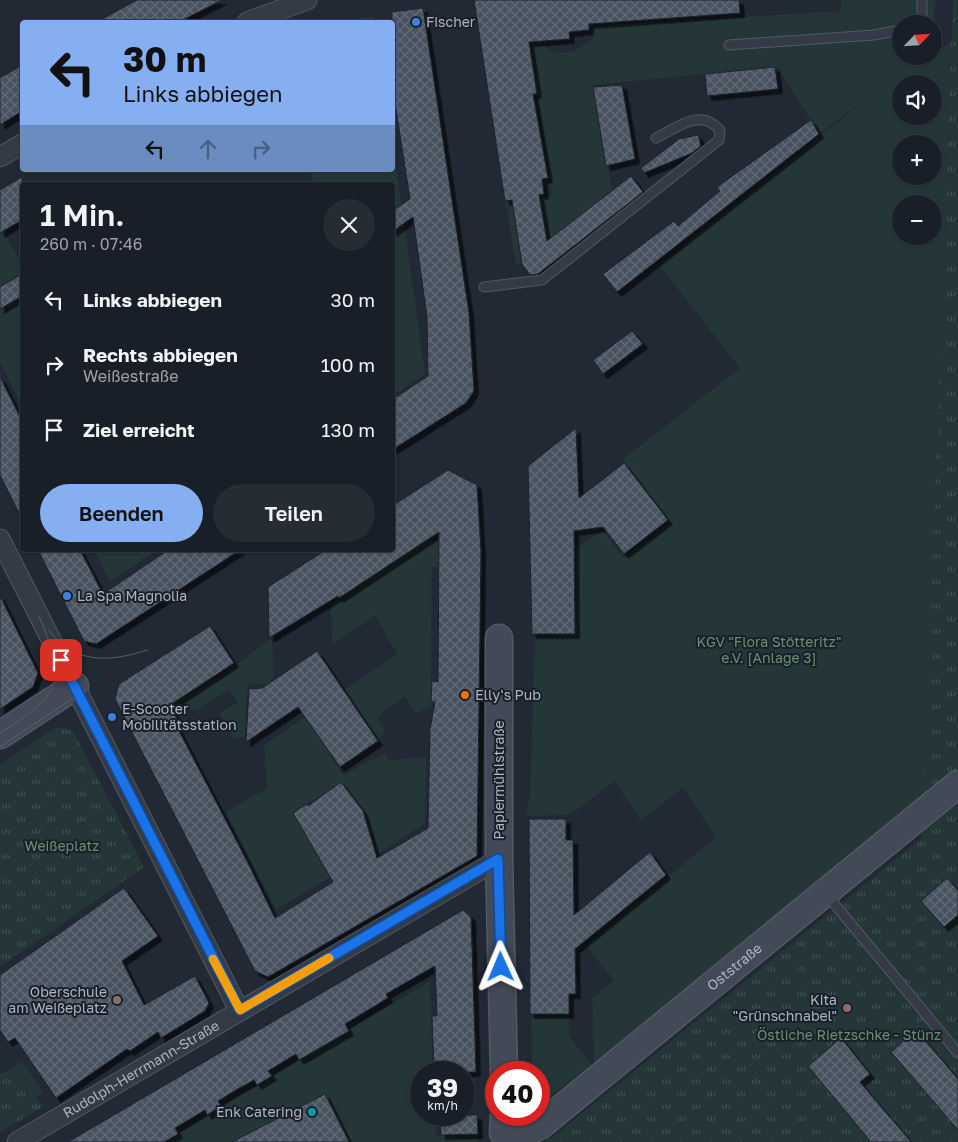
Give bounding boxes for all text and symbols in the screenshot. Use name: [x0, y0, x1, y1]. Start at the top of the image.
place label: Fischer: [426, 13, 476, 30]
north arrow: [892, 15, 942, 65]
map controls: [892, 15, 942, 245]
marker: Fischer: [410, 16, 422, 28]
text: 30 m: [123, 38, 206, 80]
icon: left: [40, 40, 105, 105]
button: sound: [892, 75, 942, 125]
text: Links abbiegen: [123, 80, 283, 107]
icon: left: [141, 135, 169, 163]
icon: ahead: [194, 135, 222, 163]
icon: right: [247, 135, 275, 163]
button: +: [892, 135, 942, 185]
button: −: [892, 195, 942, 245]
text: 1 Min.: [40, 197, 125, 233]
button: close: [323, 199, 375, 251]
text: 260 m · 07:46: [40, 234, 142, 254]
icon: left: [40, 286, 68, 314]
text: Links abbiegen: [83, 288, 222, 311]
text: 30 m: [331, 288, 375, 311]
text: Rechts abbiegen: [83, 343, 238, 366]
icon: right: [40, 351, 68, 379]
text: 100 m: [321, 353, 375, 376]
text: Weißestraße: [83, 366, 178, 386]
icon: arrive: [40, 416, 68, 444]
text: Ziel erreicht: [83, 418, 195, 441]
text: 130 m: [321, 418, 375, 441]
button: Beenden: [40, 484, 203, 542]
button: Teilen: [213, 484, 375, 542]
place label: La Spa Magnolia: [77, 587, 187, 604]
marker: La Spa Magnolia: [61, 590, 73, 602]
park label: KGV "Flora Stötteritz" e.V. [Anlage 3]: [697, 633, 841, 666]
pin: [40, 639, 82, 681]
icon: arrive: [47, 646, 75, 674]
place label: Elly's Pub: [475, 686, 541, 703]
marker: Elly's Pub: [459, 689, 471, 701]
place label: E-Scooter Mobilitätsstation: [122, 700, 237, 733]
marker: E-Scooter Mobilitätsstation: [106, 711, 118, 723]
street label: Papiermühlstraße: [490, 720, 507, 840]
park label: Weißeplatz: [25, 837, 99, 854]
street label: Oststraße: [703, 939, 765, 994]
position arrow: [474, 940, 526, 992]
place label: Oberschule am Weißeplatz: [8, 983, 107, 1016]
place label: Kita "Grünschnabel": [733, 991, 837, 1024]
marker: Oberschule am Weißeplatz: [111, 994, 123, 1006]
marker: Kita "Grünschnabel": [841, 1002, 853, 1014]
street label: Rudolph-Herrmann-Straße: [60, 1016, 222, 1121]
park label: Östliche Rietzschke - Stünz: [757, 1026, 941, 1043]
speed limit sign: 40: [485, 1061, 550, 1126]
text: 39: [427, 1072, 458, 1103]
text: km/h: [427, 1098, 458, 1113]
place label: Enk Catering: [216, 1103, 302, 1120]
marker: Enk Catering: [306, 1106, 318, 1118]

